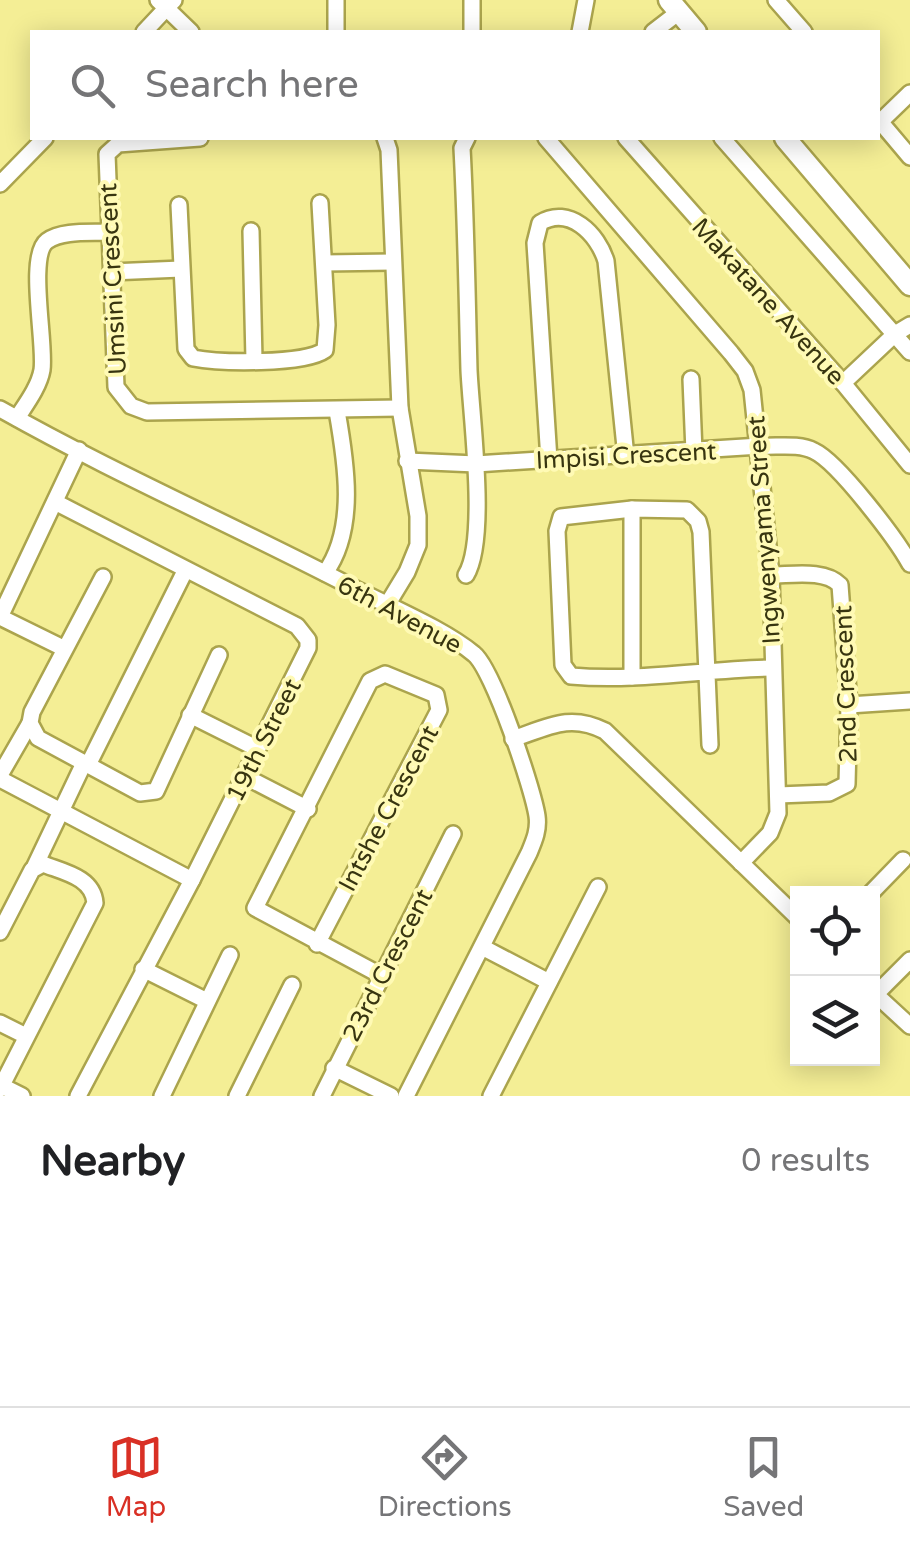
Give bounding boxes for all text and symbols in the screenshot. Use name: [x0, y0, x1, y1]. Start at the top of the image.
search box: [30, 30, 880, 140]
icon: search: [65, 58, 120, 113]
text: Search here: [145, 62, 359, 108]
street label: Umsini Crescent: [93, 182, 133, 376]
street label: Makatane Avenue: [685, 212, 851, 391]
street label: Ingwenyama Street: [741, 414, 787, 645]
street label: Impisi Crescent: [535, 436, 718, 476]
street label: 6th Avenue: [332, 570, 467, 660]
street label: 2nd Crescent: [828, 604, 864, 763]
street label: 19th Street: [220, 673, 308, 807]
street label: Intshe Crescent: [333, 720, 445, 897]
street label: 23rd Crescent: [337, 884, 439, 1047]
map controls: [790, 886, 880, 1066]
button: locate: [790, 886, 880, 976]
button: layers: [790, 976, 880, 1066]
text: Nearby: [40, 1136, 185, 1187]
text: 0 results: [741, 1142, 870, 1180]
tab: Map: [106, 1430, 166, 1524]
tab: Directions: [378, 1430, 512, 1524]
tab: Saved: [723, 1430, 804, 1524]

